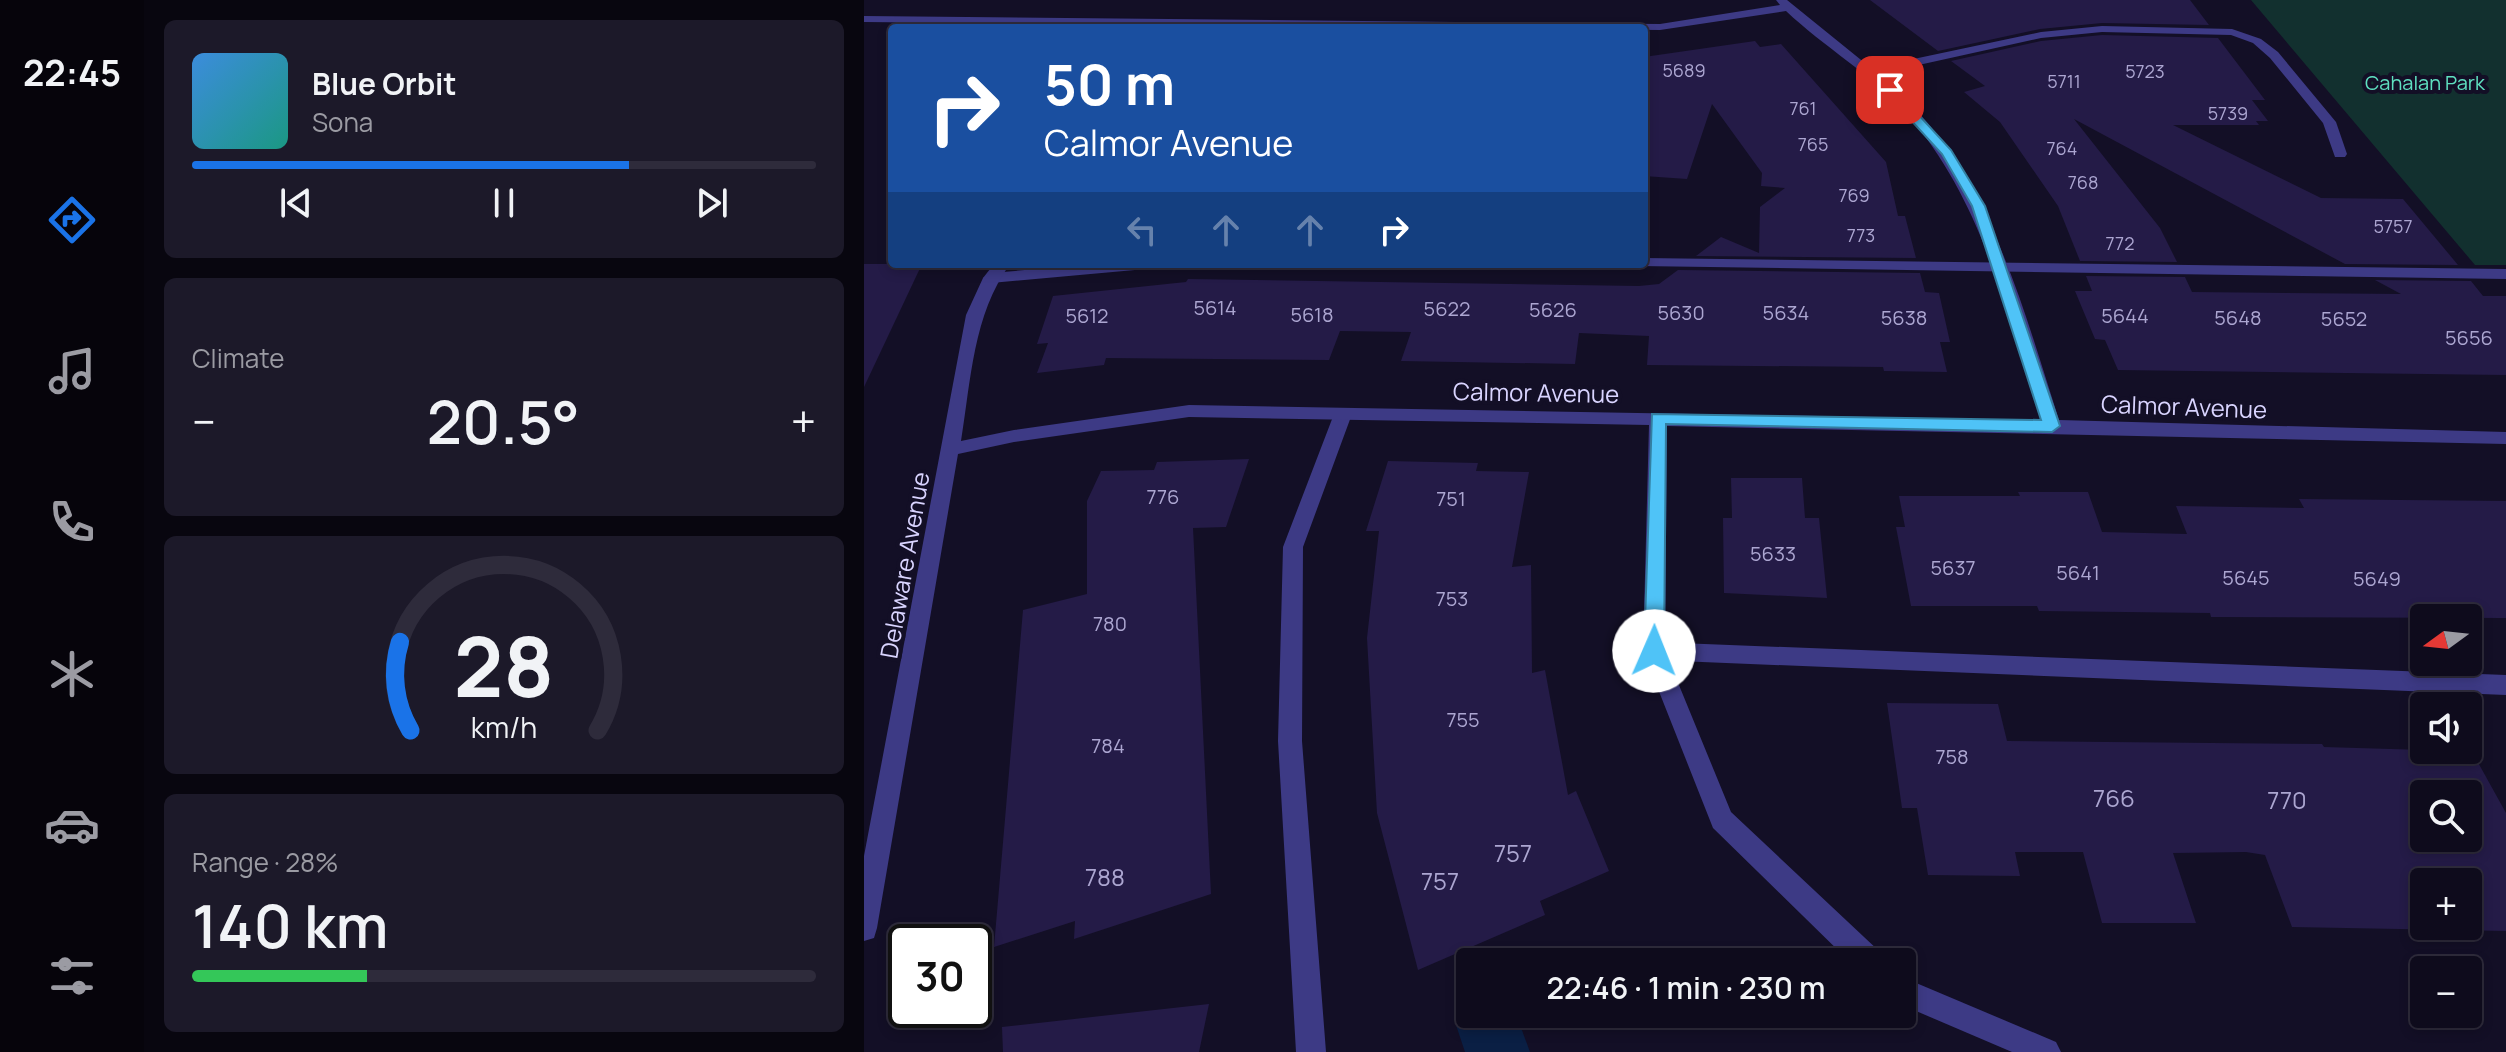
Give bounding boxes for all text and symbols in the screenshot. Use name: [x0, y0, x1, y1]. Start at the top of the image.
text: 50 m: [1044, 45, 1175, 122]
text: 22:45: [23, 48, 121, 97]
icon: right: [912, 56, 1016, 160]
pin: [1856, 56, 1924, 124]
house number: 5689: [1662, 58, 1706, 82]
house number: 5723: [2125, 59, 2165, 83]
text: Blue Orbit: [312, 63, 457, 104]
icon: arrive: [1868, 68, 1912, 112]
house number: 5711: [2047, 69, 2081, 93]
park label: Cahalan Park: [2365, 69, 2486, 96]
house number: 761: [1790, 96, 1816, 120]
house number: 5739: [2208, 101, 2248, 125]
text: Sona: [312, 104, 373, 140]
text: Calmor Avenue: [1044, 118, 1293, 167]
house number: 765: [1798, 132, 1828, 156]
house number: 764: [2047, 136, 2077, 160]
house number: 768: [2068, 170, 2098, 194]
icon: previous: [274, 181, 318, 225]
icon: pause: [482, 181, 526, 225]
icon: next: [690, 181, 734, 225]
house number: 769: [1838, 183, 1870, 207]
icon: directions: [44, 192, 100, 248]
icon: left: [1120, 208, 1164, 252]
icon: ahead: [1204, 208, 1248, 252]
icon: ahead: [1288, 208, 1332, 252]
icon: right: [1372, 208, 1416, 252]
house number: 5757: [2374, 214, 2412, 238]
house number: 773: [1847, 223, 1875, 247]
house number: 772: [2106, 231, 2134, 255]
house number: 5614: [1193, 294, 1237, 321]
house number: 5622: [1424, 295, 1470, 322]
house number: 5626: [1529, 296, 1577, 323]
house number: 5630: [1657, 299, 1705, 326]
house number: 5634: [1763, 299, 1809, 326]
house number: 5618: [1290, 301, 1334, 328]
house number: 5612: [1066, 302, 1108, 329]
house number: 5644: [2101, 302, 2149, 329]
house number: 5638: [1881, 304, 1927, 331]
house number: 5648: [2214, 304, 2262, 331]
house number: 5652: [2321, 305, 2367, 332]
house number: 5656: [2445, 324, 2493, 351]
text: Climate: [192, 340, 284, 376]
icon: music: [44, 343, 100, 399]
street label: Calmor Avenue: [1453, 374, 1619, 410]
text: 20.5°: [427, 380, 580, 462]
street label: Calmor Avenue: [2100, 387, 2268, 425]
text: −: [192, 391, 216, 451]
text: +: [791, 391, 816, 451]
street label: Delaware Avenue: [871, 469, 937, 661]
house number: 776: [1146, 483, 1180, 510]
house number: 751: [1436, 485, 1466, 512]
icon: phone: [44, 494, 100, 550]
house number: 5633: [1750, 540, 1796, 567]
house number: 5637: [1930, 554, 1976, 581]
house number: 5641: [2056, 559, 2100, 586]
house number: 5645: [2222, 564, 2270, 591]
house number: 5649: [2353, 565, 2401, 592]
house number: 753: [1436, 585, 1468, 612]
north arrow: [2410, 604, 2482, 676]
map controls: [2410, 604, 2482, 1028]
text: 28: [454, 608, 554, 722]
position arrow: [1612, 609, 1696, 693]
house number: 780: [1093, 610, 1127, 637]
icon: climate: [44, 646, 100, 702]
button: sound: [2410, 692, 2482, 764]
house number: 755: [1446, 706, 1480, 733]
text: km/h: [471, 708, 537, 747]
house number: 784: [1091, 732, 1125, 759]
house number: 758: [1935, 743, 1969, 770]
button: search: [2410, 780, 2482, 852]
house number: 766: [2093, 781, 2135, 814]
house number: 770: [2267, 783, 2307, 816]
icon: car: [44, 797, 100, 853]
house number: 757: [1494, 836, 1532, 869]
text: Range · 28%: [192, 844, 339, 880]
house number: 788: [1085, 860, 1125, 893]
house number: 757: [1421, 864, 1459, 897]
button: +: [2410, 868, 2482, 940]
text: 140 km: [192, 884, 388, 966]
speed limit sign: 30: [888, 924, 992, 1028]
icon: filters: [44, 948, 100, 1004]
button: −: [2410, 956, 2482, 1028]
text: 22:46 · 1 min · 230 m: [1547, 967, 1826, 1008]

